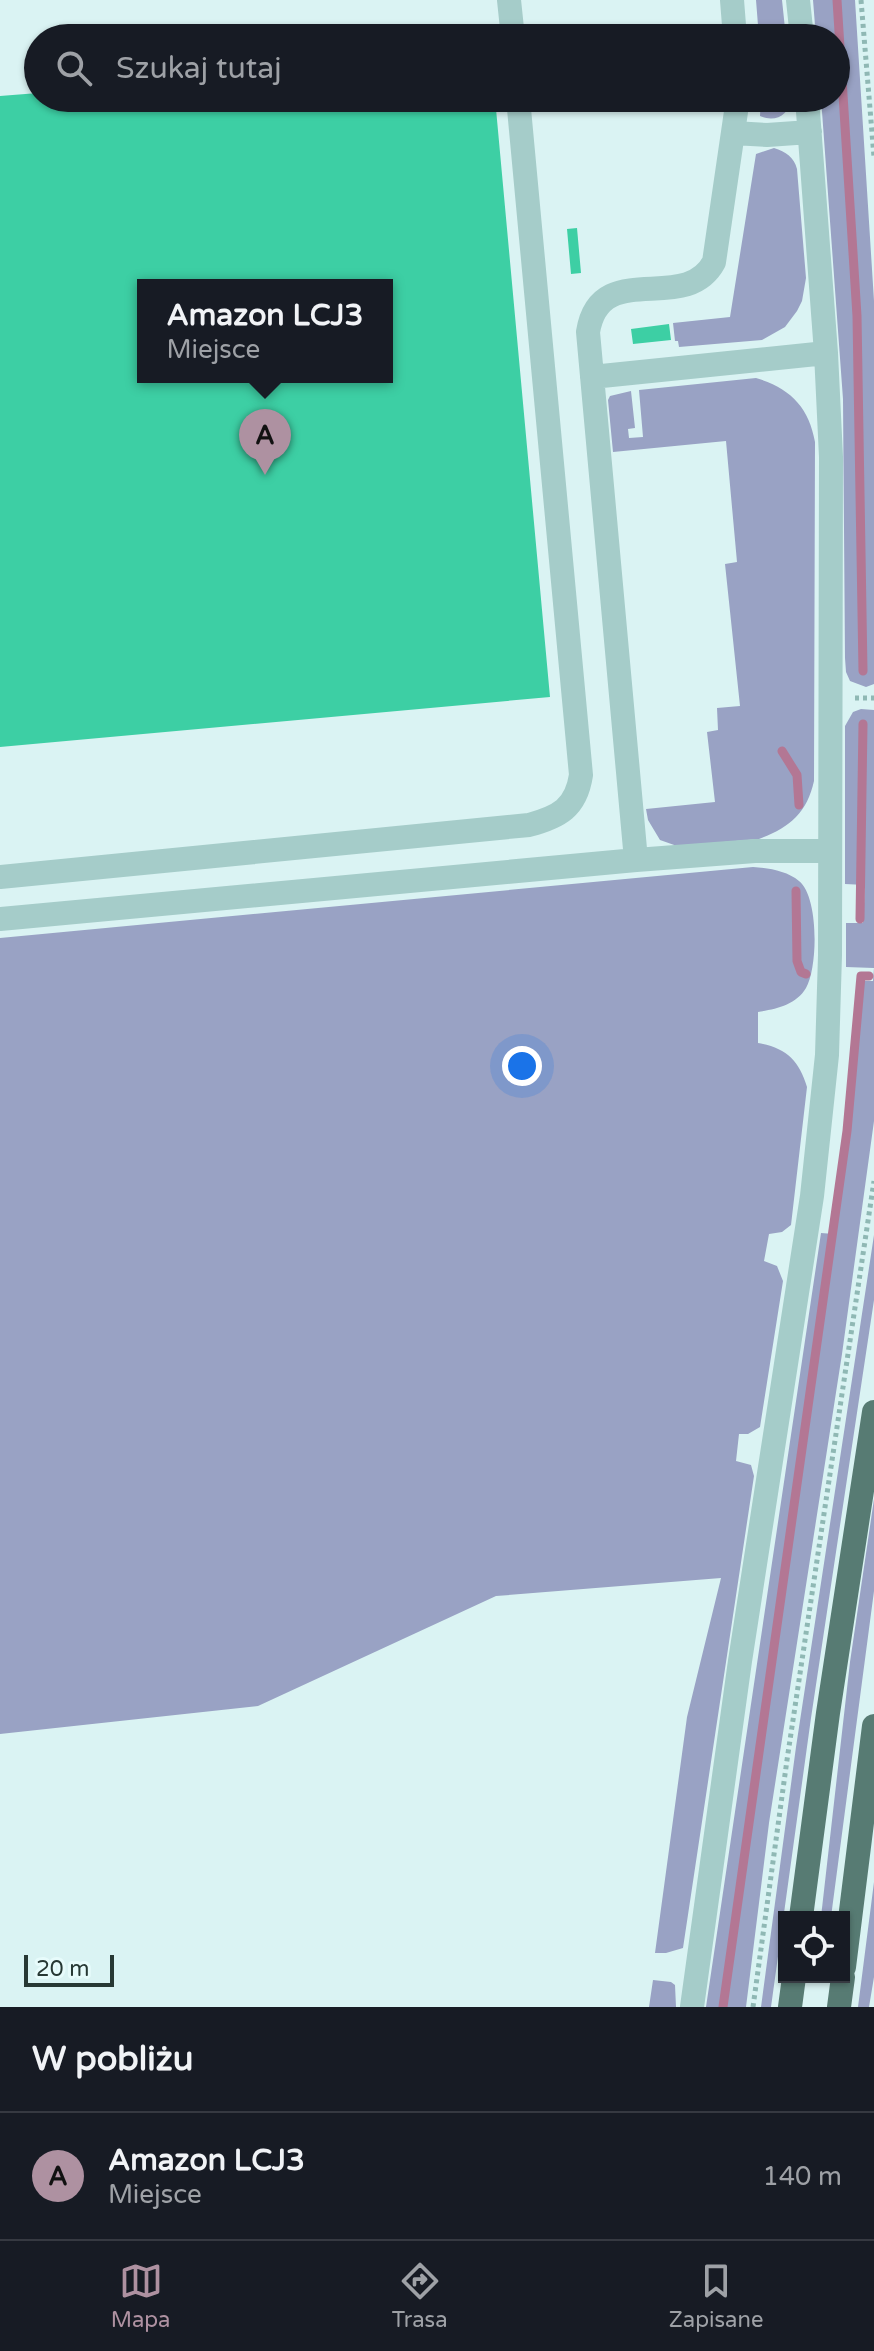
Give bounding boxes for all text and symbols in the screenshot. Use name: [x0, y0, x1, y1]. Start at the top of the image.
search box: [24, 24, 850, 112]
icon: search: [52, 46, 96, 90]
text: Szukaj tutaj: [116, 50, 282, 87]
popup: [137, 279, 393, 383]
text: Amazon LCJ3: [167, 297, 363, 334]
text: Miejsce: [167, 334, 260, 365]
pin: A: [239, 409, 291, 475]
your location: [502, 1046, 542, 1086]
map controls: [778, 1911, 850, 1983]
button: locate: [778, 1911, 850, 1983]
scale bar: [24, 1951, 114, 1987]
text: 20 m: [36, 1956, 90, 1982]
text: W pobliżu: [32, 2039, 193, 2080]
text: Amazon LCJ3: [108, 2142, 305, 2179]
text: A: [48, 2161, 68, 2192]
text: 140 m: [762, 2161, 842, 2192]
text: Miejsce: [108, 2179, 202, 2210]
tab: Mapa: [111, 2259, 171, 2333]
tab: Trasa: [392, 2259, 448, 2333]
tab: Zapisane: [669, 2259, 763, 2333]

